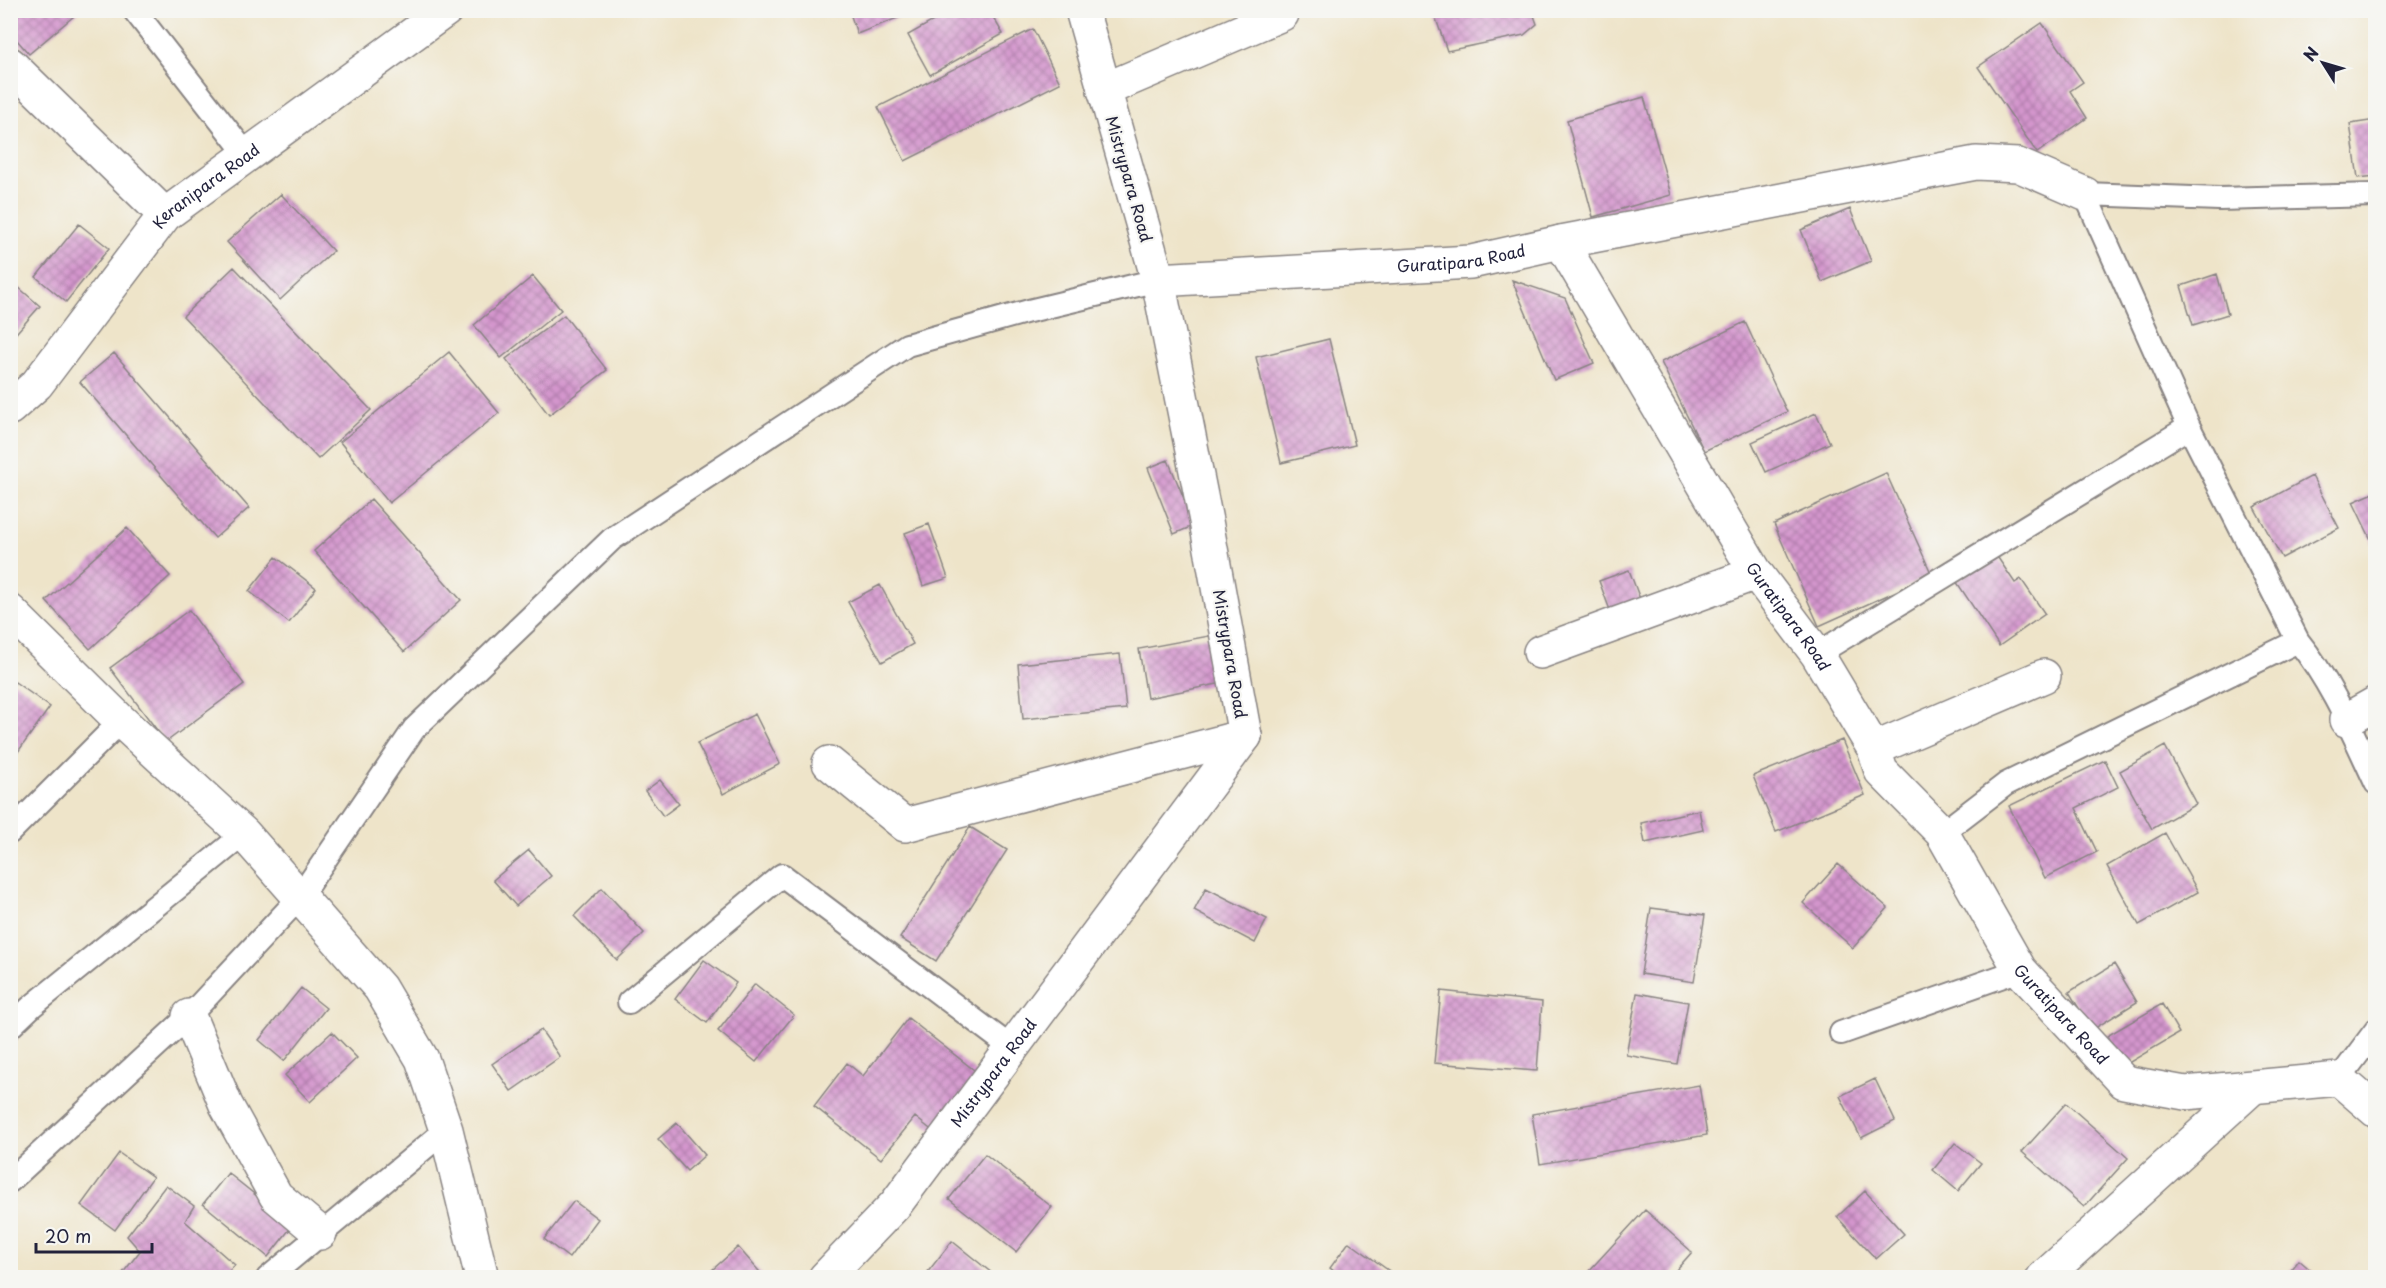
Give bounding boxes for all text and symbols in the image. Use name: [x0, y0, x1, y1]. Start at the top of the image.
north arrow: [2293, 33, 2353, 93]
text: N: [2297, 41, 2324, 66]
street label: Mistrypara Road: [1100, 113, 1159, 245]
street label: Keranipara Road: [146, 137, 264, 233]
street label: Guratipara Road: [1396, 237, 1527, 277]
street label: Guratipara Road: [1741, 557, 1837, 675]
street label: Mistrypara Road: [1208, 587, 1254, 720]
street label: Guratipara Road: [2009, 958, 2115, 1069]
street label: Mistrypara Road: [944, 1013, 1041, 1132]
scale bar: [36, 1216, 152, 1254]
text: 20 m: [45, 1222, 91, 1249]

